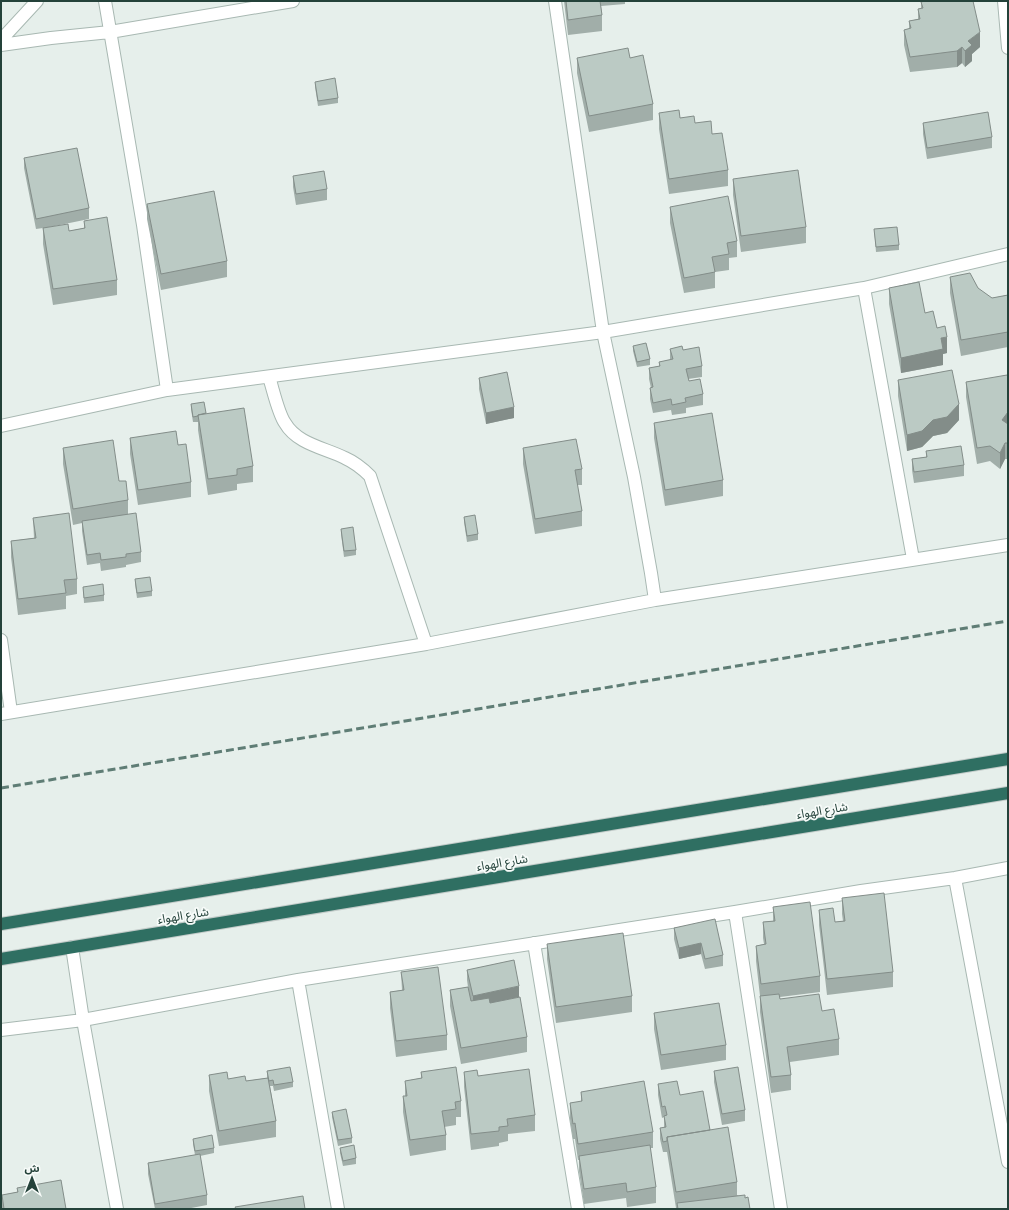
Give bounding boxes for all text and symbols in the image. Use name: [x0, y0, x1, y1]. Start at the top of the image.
street label: شارع الهواء: [795, 799, 849, 823]
street label: شارع الهواء: [475, 851, 529, 875]
street label: شارع الهواء: [156, 904, 210, 928]
north arrow: [12, 1158, 52, 1198]
text: ش: [24, 1161, 40, 1175]

